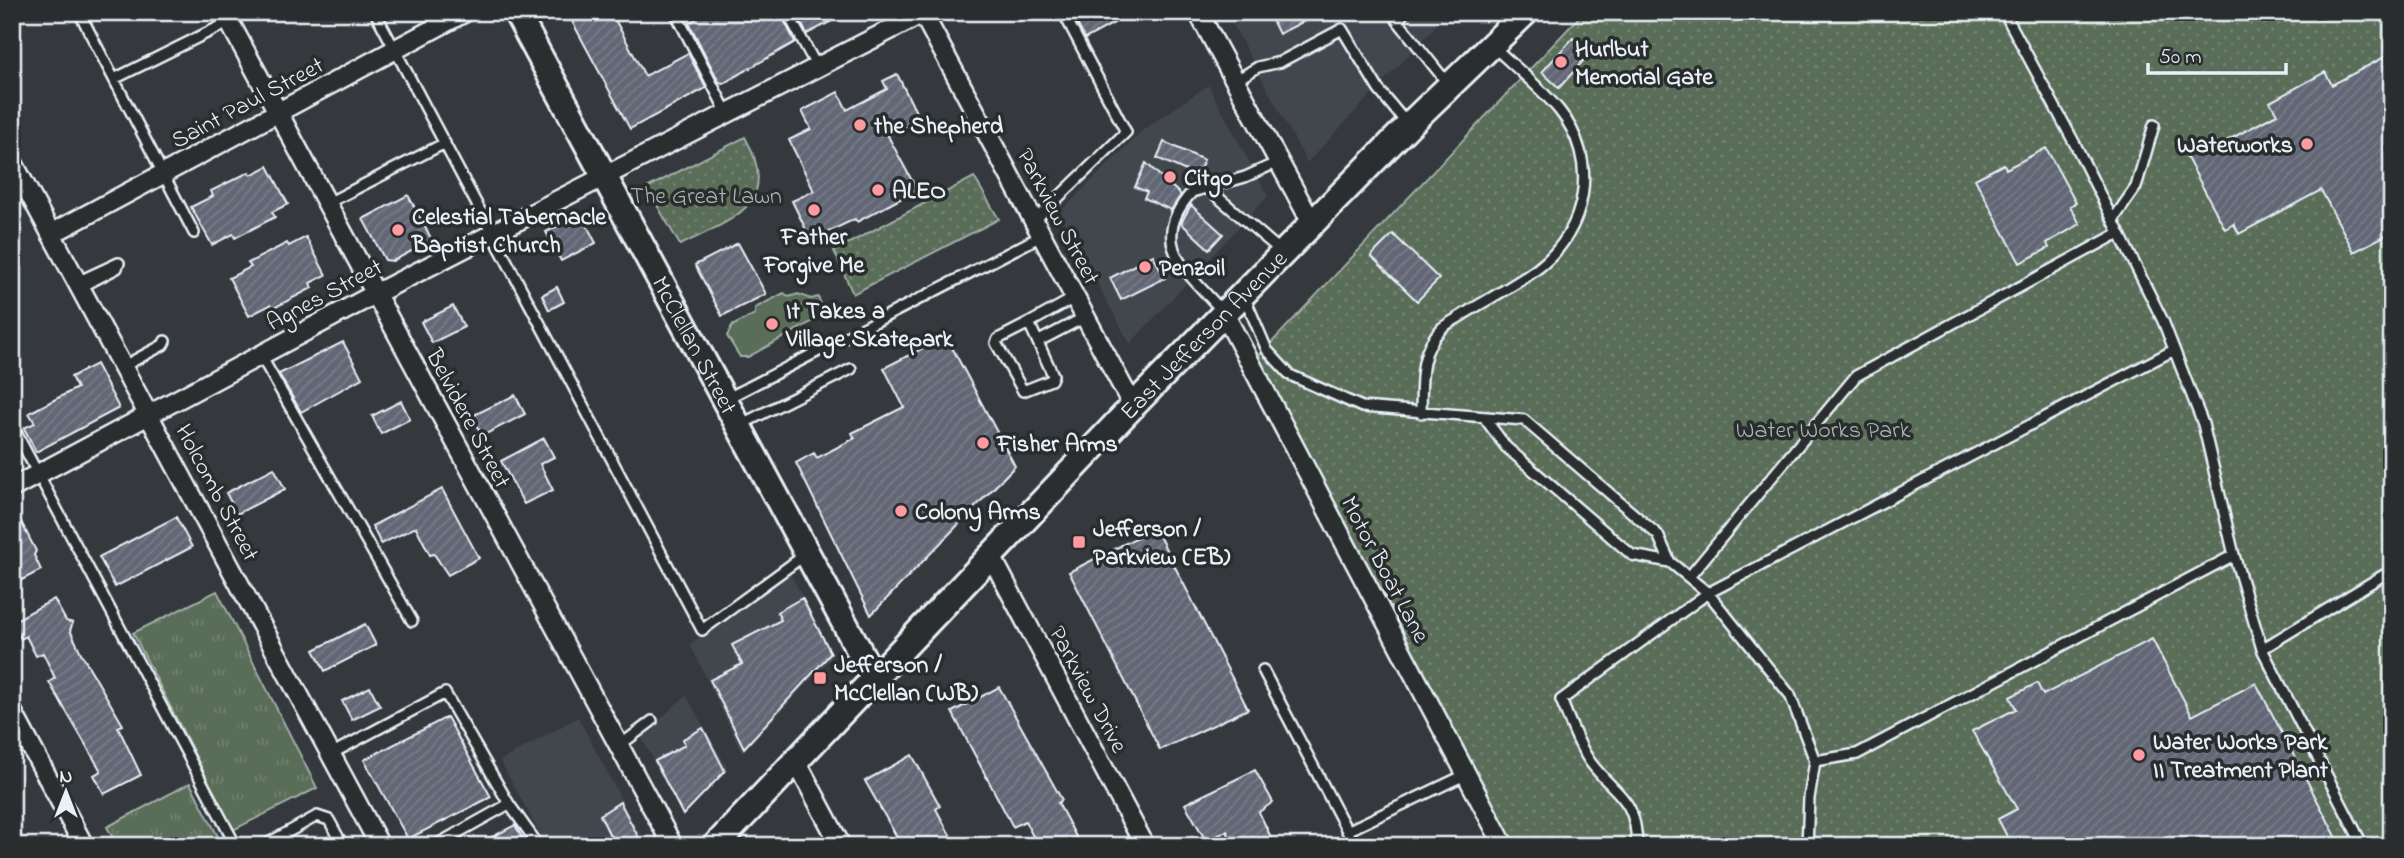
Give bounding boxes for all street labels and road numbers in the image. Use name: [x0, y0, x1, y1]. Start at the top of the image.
street label: Saint Paul Street: [166, 49, 331, 159]
street label: Parkview Street: [1006, 143, 1107, 292]
street label: East Jefferson Avenue: [1113, 243, 1297, 429]
street label: Agnes Street: [261, 251, 389, 341]
street label: McClellan Street: [641, 271, 744, 422]
street label: Belvidere Street: [415, 342, 518, 495]
street label: Holcomb Street: [165, 418, 267, 568]
street label: Motor Boat Lane: [1331, 491, 1437, 650]
street label: Parkview Drive: [1039, 620, 1135, 760]

